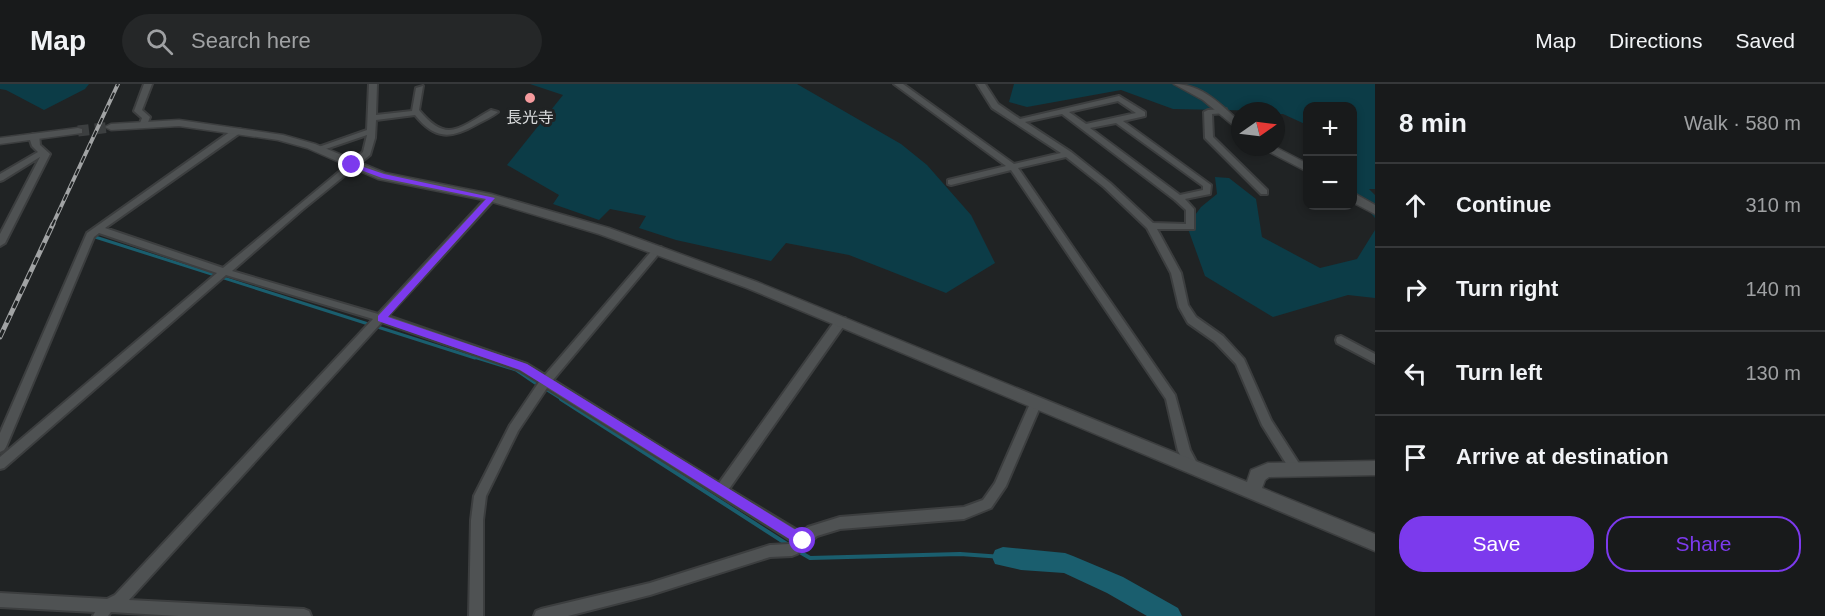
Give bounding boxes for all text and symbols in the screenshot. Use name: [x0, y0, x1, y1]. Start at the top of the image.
search box: [122, 14, 542, 68]
text: Map: [30, 25, 86, 56]
icon: search: [143, 25, 176, 58]
text: Search here: [191, 28, 311, 53]
text: Map: [1535, 29, 1576, 52]
text: Directions: [1609, 29, 1702, 52]
text: Saved: [1735, 29, 1795, 52]
marker: 長光寺: [523, 91, 537, 105]
north arrow: [1231, 102, 1285, 156]
map controls: [1303, 102, 1357, 210]
button: +: [1303, 102, 1357, 156]
text: 8 min: [1399, 108, 1467, 138]
place label: 長光寺: [506, 109, 554, 126]
text: Walk · 580 m: [1684, 112, 1801, 134]
route end: [338, 151, 364, 177]
button: −: [1303, 156, 1357, 210]
icon: ahead: [1399, 189, 1432, 222]
text: Continue: [1456, 192, 1551, 217]
text: 310 m: [1745, 194, 1801, 216]
icon: right: [1399, 273, 1432, 306]
text: Turn right: [1456, 276, 1558, 301]
text: 140 m: [1745, 278, 1801, 300]
icon: left: [1399, 357, 1432, 390]
text: Turn left: [1456, 360, 1542, 385]
text: 130 m: [1745, 362, 1801, 384]
icon: arrive: [1399, 441, 1432, 474]
text: Arrive at destination: [1456, 444, 1669, 469]
button: Save: [1399, 516, 1594, 572]
button: Share: [1606, 516, 1801, 572]
route start: [789, 527, 815, 553]

